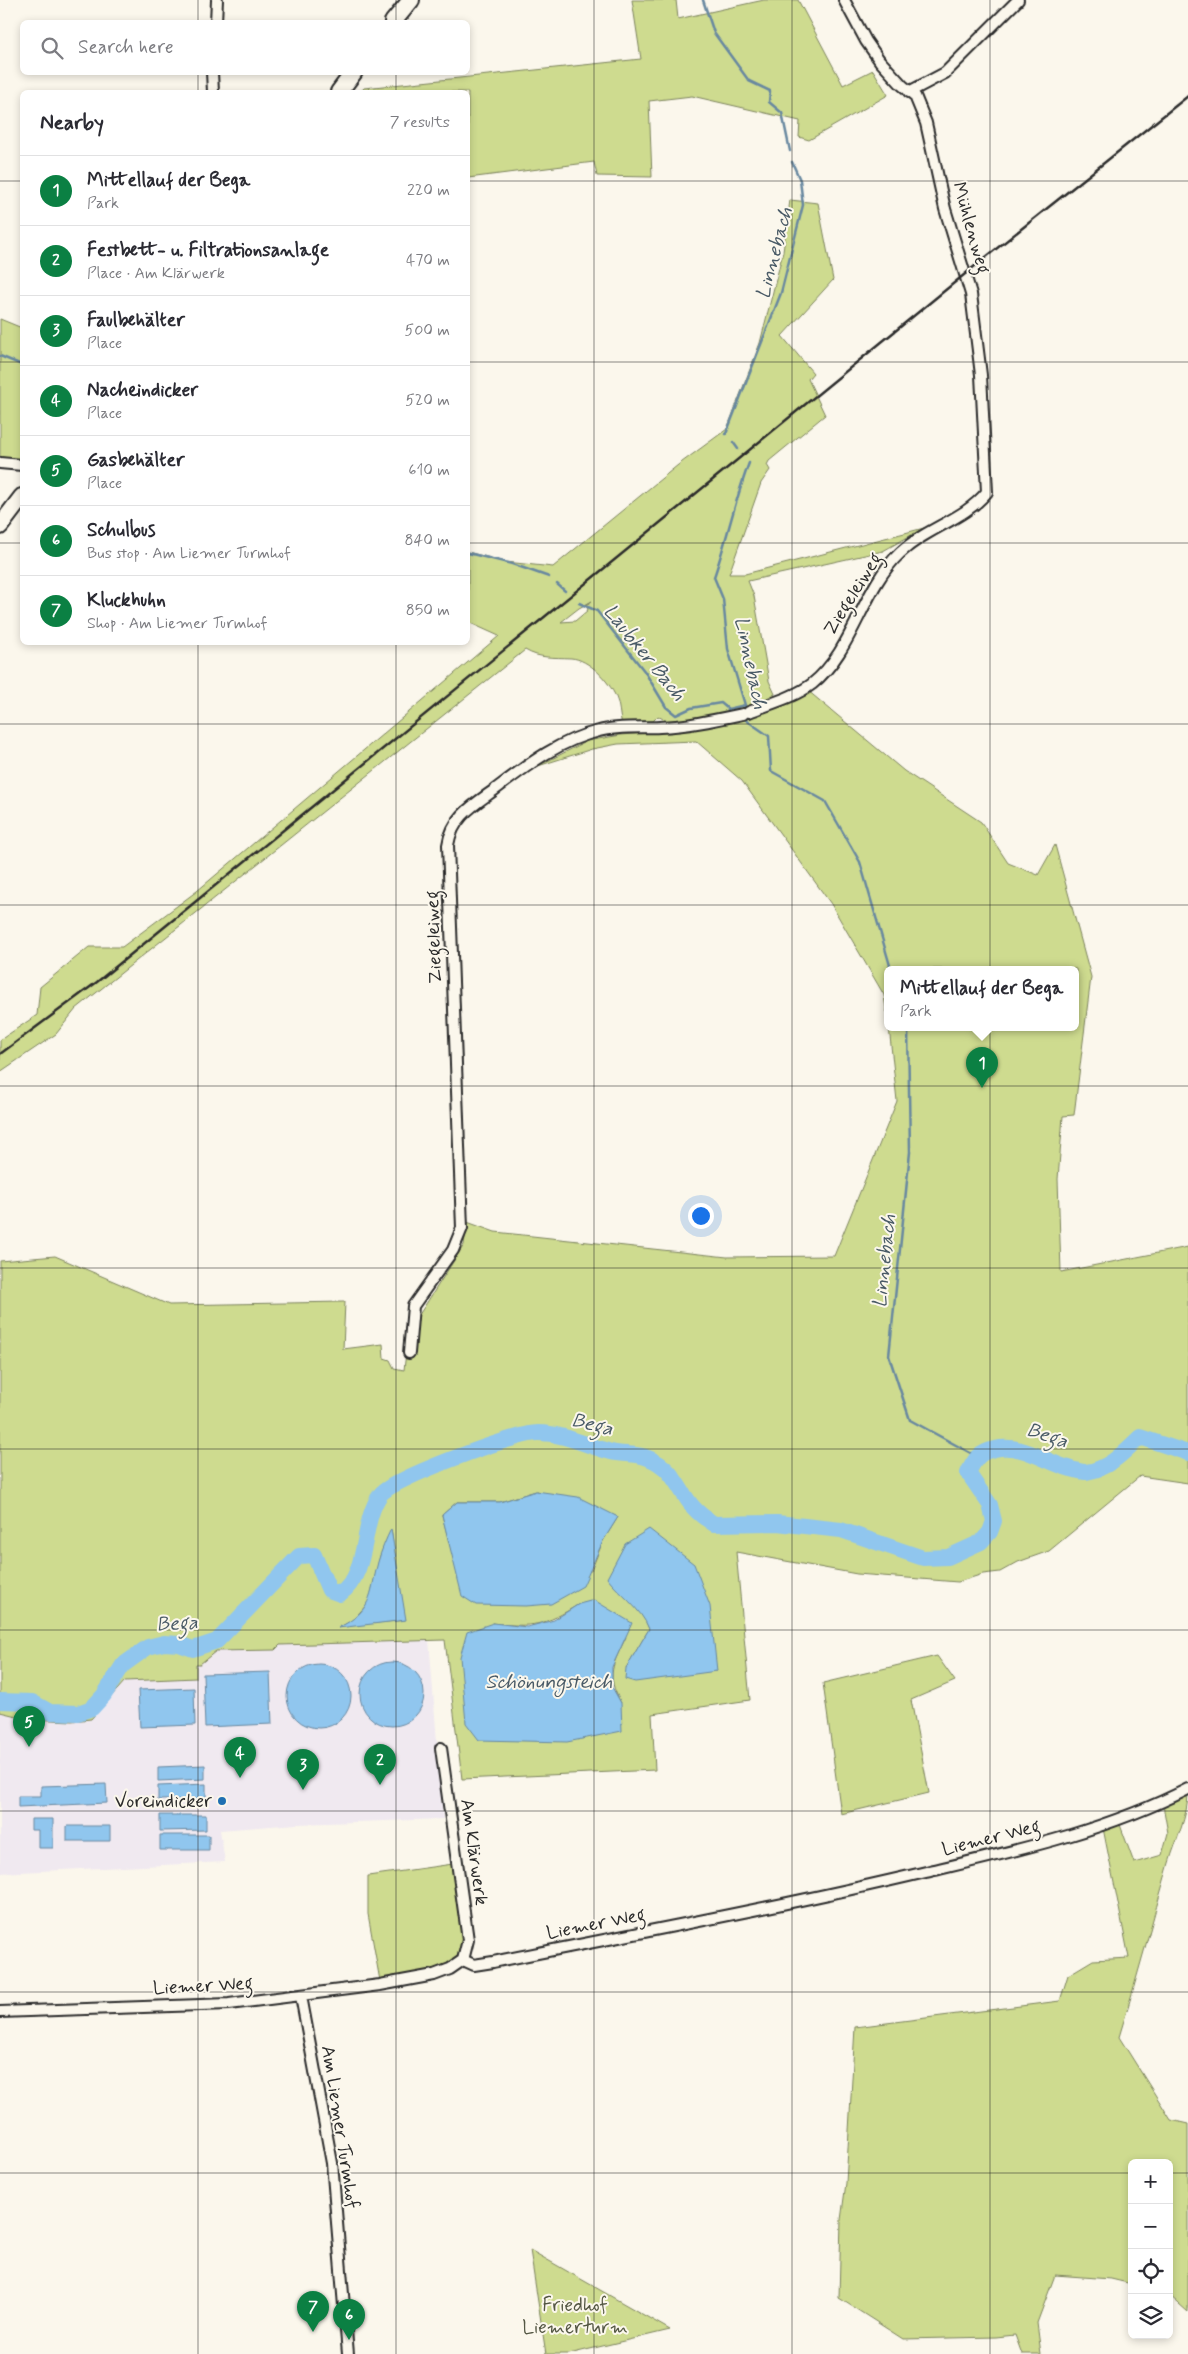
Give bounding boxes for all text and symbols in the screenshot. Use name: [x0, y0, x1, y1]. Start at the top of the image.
search box: [20, 20, 470, 75]
icon: search: [38, 34, 66, 62]
text: Search here: [78, 35, 174, 60]
text: Nearby: [40, 109, 104, 137]
text: 7 results: [390, 112, 450, 133]
text: Mittellauf der Bega: [87, 168, 250, 193]
street label: Mühlenweg: [943, 179, 996, 278]
text: 1: [52, 180, 60, 201]
text: 220 m: [407, 180, 450, 201]
text: Park: [87, 193, 119, 214]
water label: Linnebach: [750, 204, 800, 302]
text: Festbett- u. Filtrationsanlage: [87, 238, 329, 263]
text: 2: [52, 250, 60, 271]
text: 470 m: [406, 250, 450, 271]
text: Place · Am Klärwerk: [87, 263, 225, 284]
text: Faulbehälter: [87, 308, 185, 333]
text: 3: [52, 320, 60, 341]
text: 500 m: [405, 320, 450, 341]
text: Place: [87, 333, 122, 354]
text: Nacheindicker: [87, 378, 198, 403]
text: 4: [51, 390, 61, 411]
text: 520 m: [405, 390, 450, 411]
text: Place: [87, 403, 122, 424]
text: Gasbehälter: [87, 448, 185, 473]
text: 5: [51, 460, 61, 481]
text: 610 m: [408, 460, 450, 481]
text: Place: [87, 473, 122, 494]
text: Schulbus: [87, 518, 156, 543]
text: 6: [52, 530, 60, 551]
text: 840 m: [405, 530, 450, 551]
text: Bus stop · Am Liemer Turmhof: [87, 543, 291, 564]
street label: Ziegeleiweg: [818, 548, 891, 642]
text: Kluckhuhn: [87, 588, 166, 613]
water label: Laubker Bach: [597, 599, 692, 707]
text: 7: [51, 600, 61, 621]
text: 850 m: [406, 600, 450, 621]
text: Shop · Am Liemer Turmhof: [87, 613, 267, 634]
water label: Linnebach: [727, 614, 773, 712]
street label: Ziegeleiweg: [420, 890, 451, 984]
popup: [884, 966, 1079, 1031]
text: Mittellauf der Bega: [900, 976, 1063, 1001]
text: Park: [900, 1001, 932, 1022]
pin: 1: [966, 1047, 998, 1088]
your location: [688, 1203, 714, 1229]
water label: Linnebach: [867, 1213, 903, 1309]
water label: Bega: [568, 1407, 616, 1445]
water label: Bega: [1022, 1416, 1071, 1458]
water label: Bega: [156, 1609, 199, 1641]
water label: Schönungsteich: [486, 1669, 613, 1698]
pin: 5: [13, 1706, 45, 1747]
pin: 4: [224, 1737, 256, 1778]
pin: 2: [364, 1744, 396, 1785]
pin: 3: [287, 1749, 319, 1790]
place label: Voreindicker: [115, 1789, 212, 1814]
marker: Voreindicker: [216, 1795, 228, 1807]
street label: Am Klärwerk: [454, 1797, 494, 1907]
street label: Liemer Weg: [939, 1814, 1043, 1865]
street label: Liemer Weg: [544, 1902, 648, 1949]
street label: Liemer Weg: [152, 1971, 254, 2004]
street label: Am Liemer Turmhof: [315, 2044, 365, 2210]
map controls: [1128, 2159, 1173, 2339]
button: +: [1128, 2159, 1173, 2204]
button: −: [1128, 2204, 1173, 2249]
button: locate: [1128, 2249, 1173, 2294]
pin: 7: [297, 2291, 329, 2332]
park label: Friedhof Liemerturm: [522, 2293, 628, 2340]
button: layers: [1128, 2294, 1173, 2339]
pin: 6: [333, 2299, 365, 2340]

